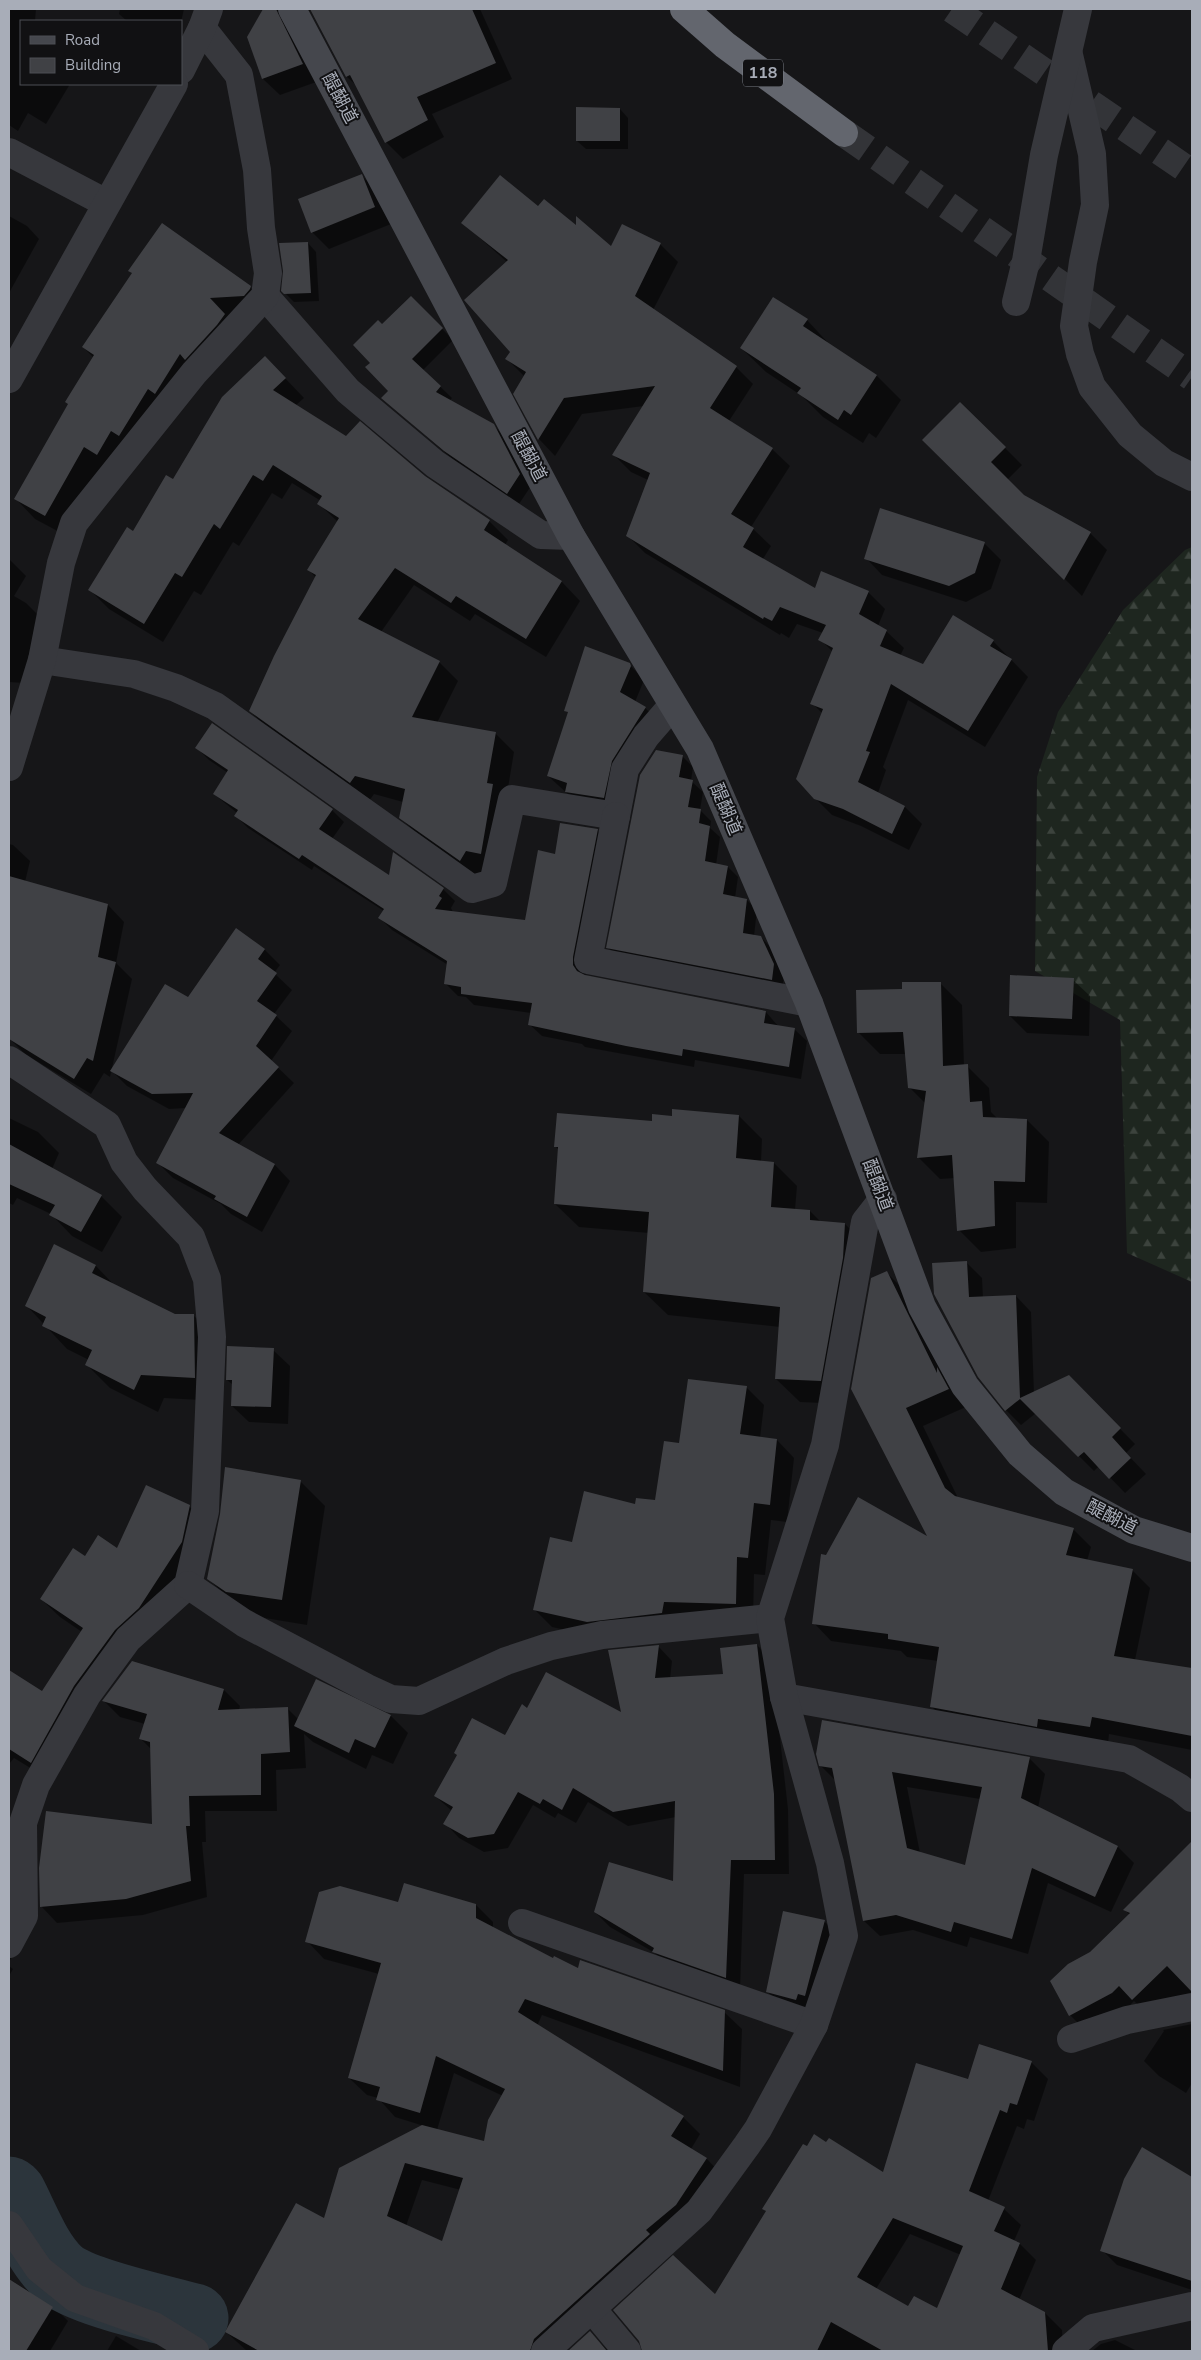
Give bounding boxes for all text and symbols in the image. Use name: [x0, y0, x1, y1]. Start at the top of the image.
legend: [20, 20, 182, 85]
text: Road: [65, 30, 100, 50]
text: Building: [65, 55, 121, 75]
road number: 118: [743, 59, 783, 86]
street label: 醍醐道: [317, 69, 363, 127]
street label: 醍醐道: [506, 427, 552, 485]
street label: 醍醐道: [704, 779, 748, 839]
street label: 醍醐道: [857, 1155, 899, 1215]
street label: 醍醐道: [1082, 1494, 1142, 1540]

